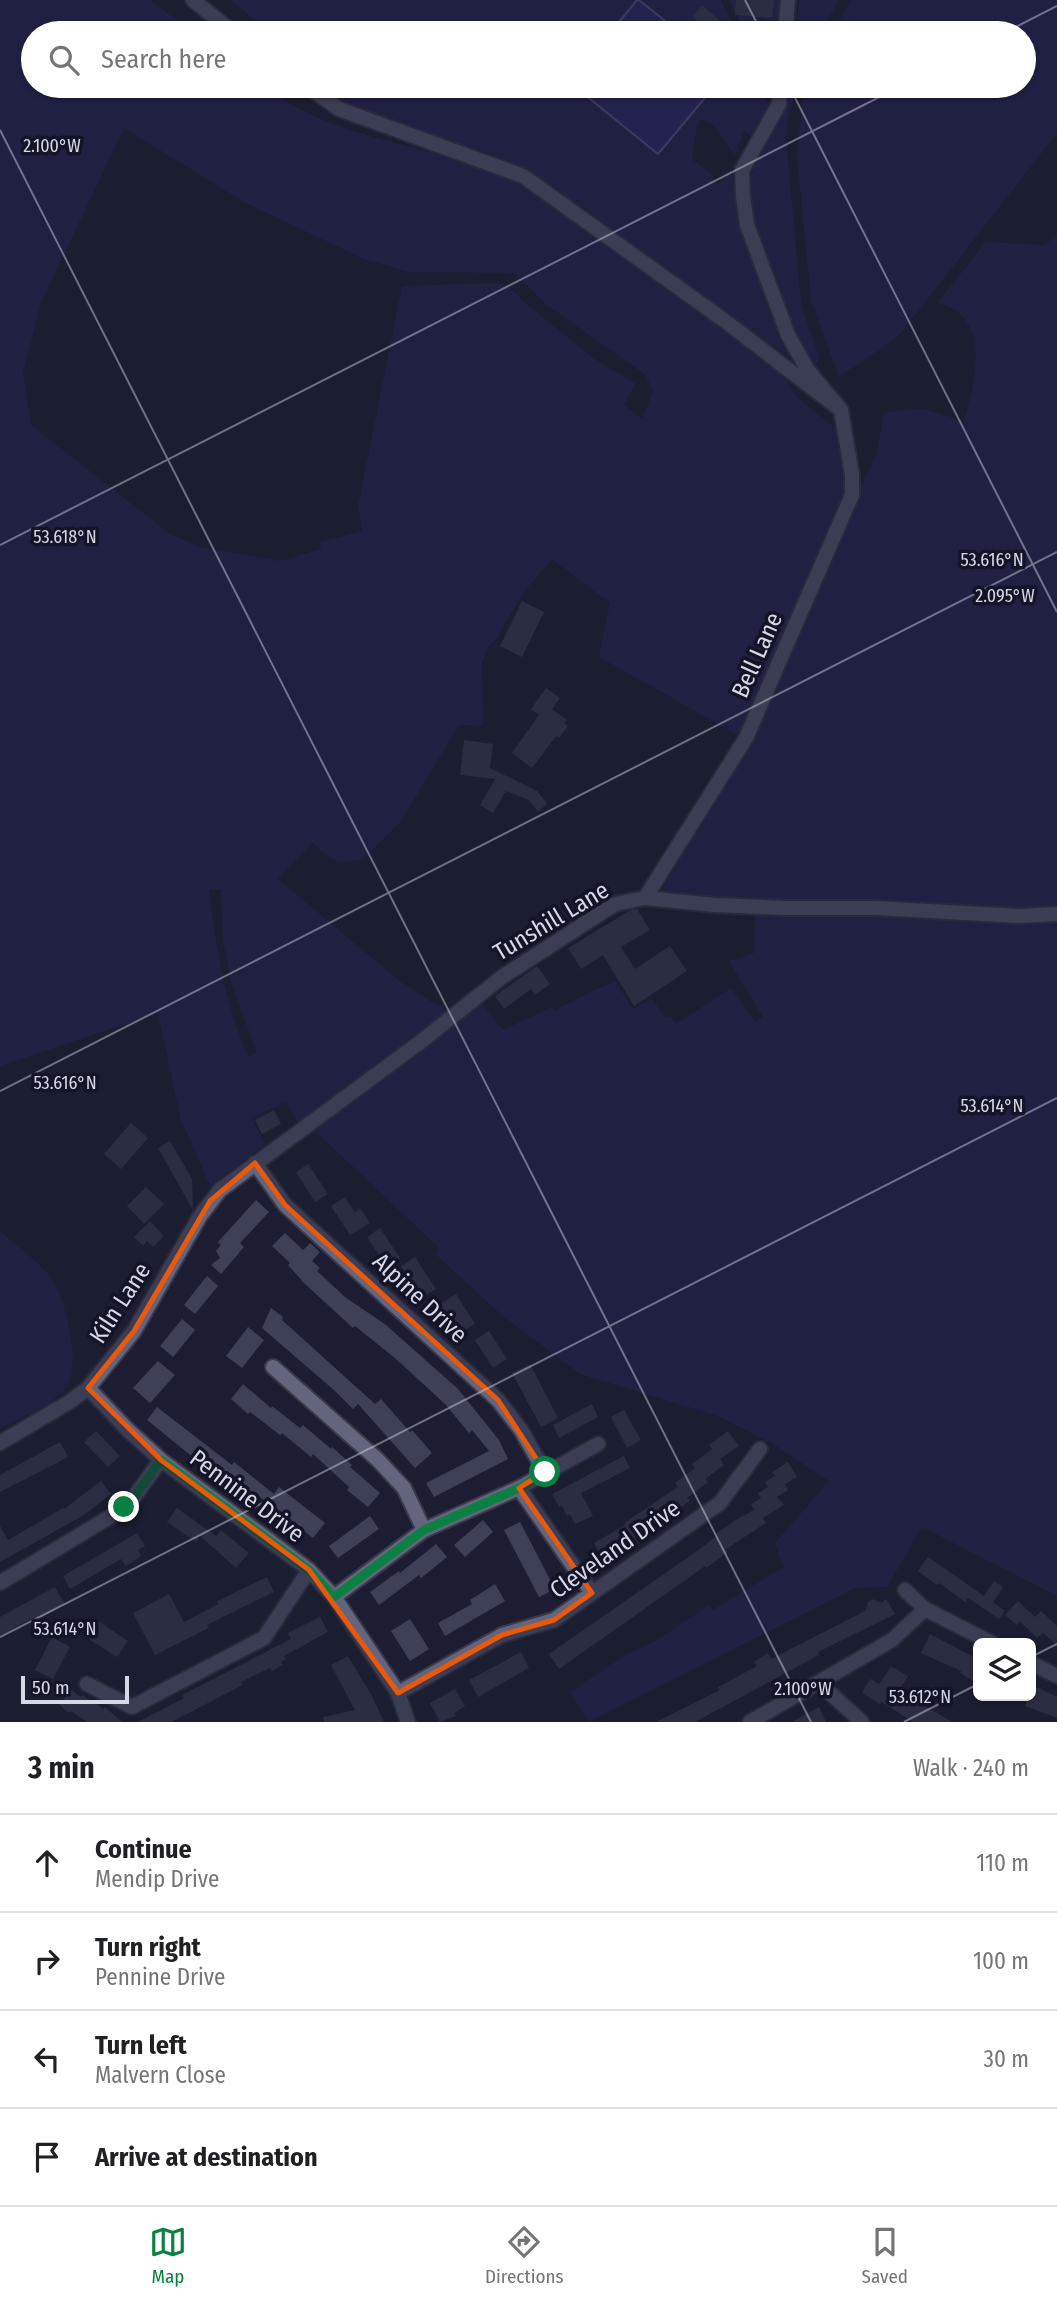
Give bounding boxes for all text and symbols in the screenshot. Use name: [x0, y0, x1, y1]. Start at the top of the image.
search box: [21, 21, 1036, 98]
icon: search: [45, 41, 83, 79]
text: Search here: [101, 44, 226, 75]
text: 2.100°W: [23, 135, 81, 157]
text: 53.618°N: [33, 526, 97, 548]
text: 53.616°N: [960, 549, 1024, 571]
text: 2.095°W: [975, 585, 1035, 607]
street label: Bell Lane: [726, 608, 788, 702]
street label: Tunshill Lane: [488, 876, 614, 966]
text: 53.616°N: [33, 1072, 97, 1094]
text: 53.614°N: [960, 1095, 1024, 1117]
street label: Alpine Drive: [367, 1247, 473, 1349]
street label: Kiln Lane: [84, 1258, 156, 1348]
street label: Pennine Drive: [184, 1444, 310, 1548]
route start: [529, 1456, 560, 1487]
route end: [108, 1491, 139, 1522]
street label: Cleveland Drive: [545, 1494, 685, 1604]
text: 53.614°N: [33, 1618, 97, 1640]
map controls: [973, 1638, 1036, 1701]
button: layers: [973, 1638, 1036, 1701]
scale bar: [21, 1673, 130, 1705]
text: 50 m: [32, 1676, 70, 1699]
text: 2.100°W: [774, 1678, 832, 1700]
text: 53.612°N: [889, 1686, 951, 1708]
text: 3 min: [28, 1750, 95, 1786]
text: Walk · 240 m: [913, 1754, 1029, 1782]
text: Continue: [95, 1834, 192, 1865]
icon: ahead: [28, 1844, 66, 1882]
text: 110 m: [976, 1849, 1029, 1877]
text: Mendip Drive: [95, 1865, 219, 1893]
text: Turn right: [95, 1932, 201, 1963]
icon: right: [28, 1942, 66, 1980]
text: 100 m: [973, 1947, 1029, 1975]
text: Pennine Drive: [95, 1963, 225, 1991]
text: Turn left: [95, 2030, 187, 2061]
icon: left: [28, 2040, 66, 2078]
text: 30 m: [984, 2045, 1029, 2073]
text: Malvern Close: [95, 2061, 226, 2089]
icon: arrive: [28, 2138, 66, 2176]
text: Arrive at destination: [95, 2142, 318, 2173]
tab: Map: [149, 2223, 187, 2288]
tab: Directions: [485, 2223, 564, 2288]
tab: Saved: [862, 2223, 908, 2288]

